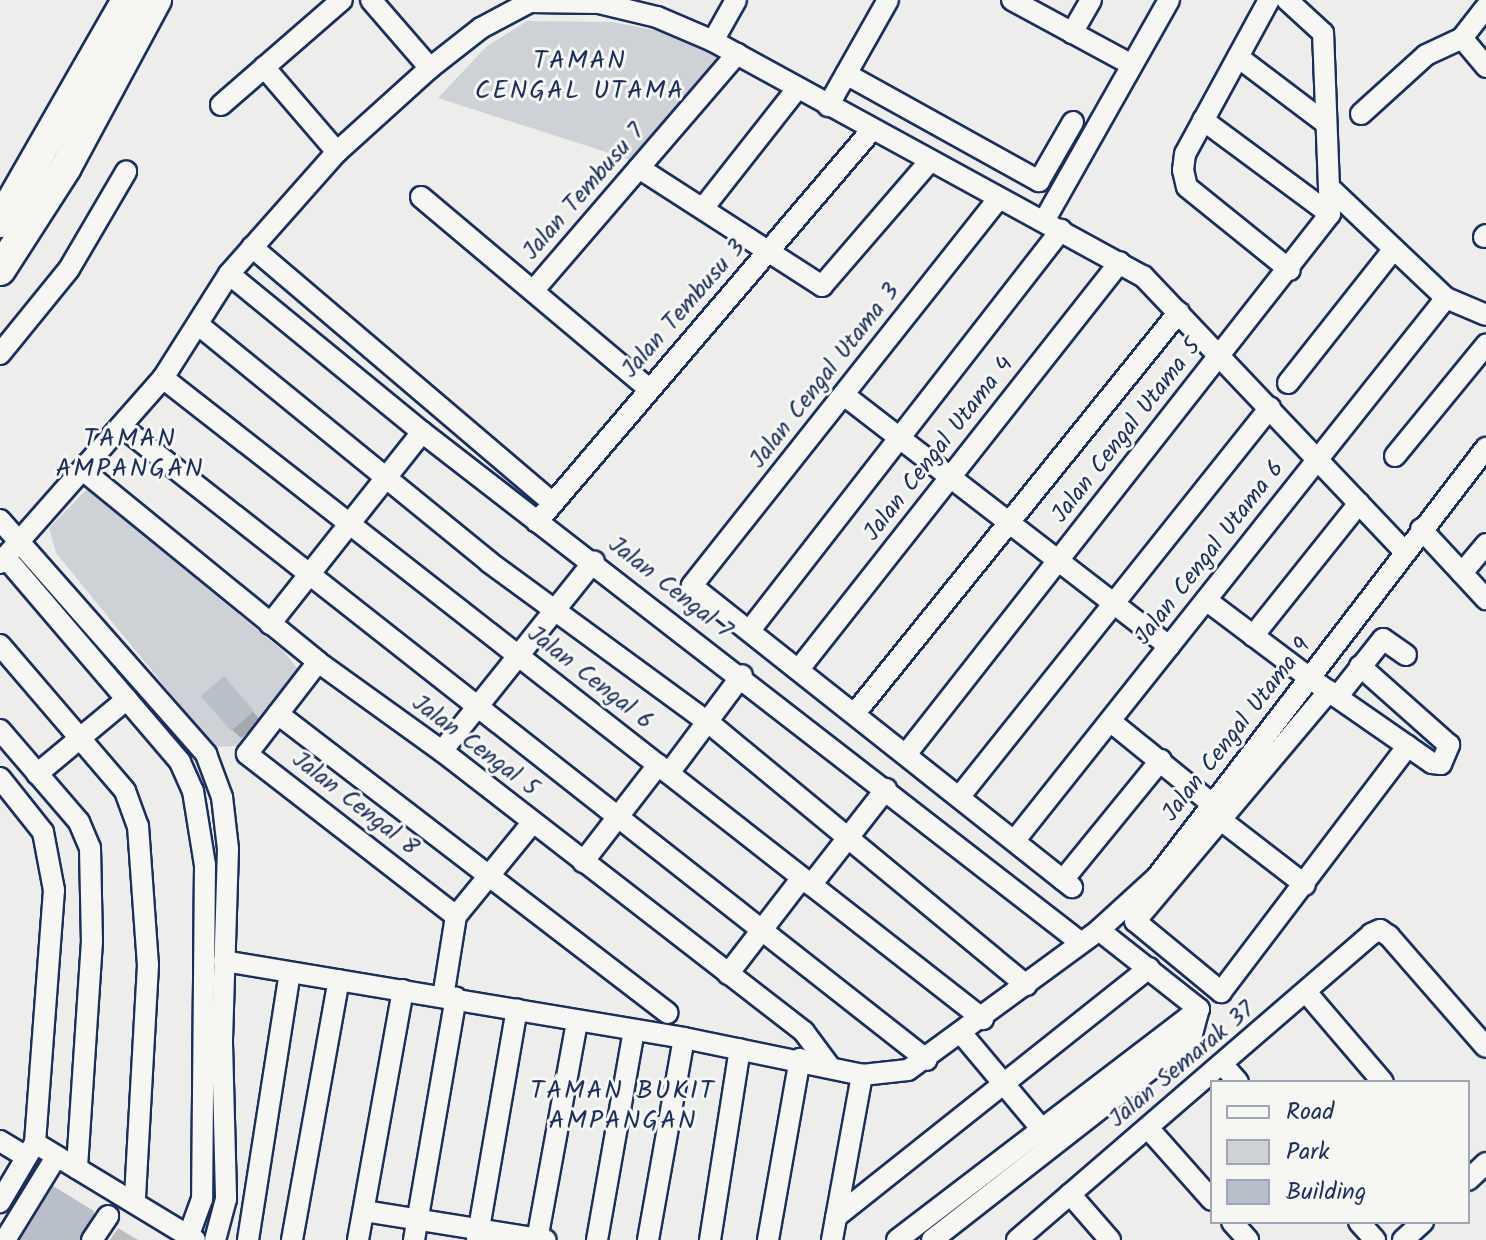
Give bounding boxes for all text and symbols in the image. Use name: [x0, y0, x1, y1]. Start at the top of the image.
district label: TAMAN CENGAL UTAMA: [475, 46, 685, 108]
street label: Jalan Tembusu 7: [517, 118, 651, 266]
street label: Jalan Tembusu 3: [616, 234, 752, 384]
street label: Jalan Cengal Utama 3: [744, 278, 906, 474]
street label: Jalan Cengal Utama 5: [1046, 333, 1208, 529]
street label: Jalan Cengal Utama 4: [858, 351, 1020, 547]
district label: TAMAN AMPANGAN: [55, 424, 205, 486]
street label: Jalan Cengal Utama 6: [1129, 455, 1291, 651]
street label: Jalan Cengal 7: [602, 531, 738, 645]
street label: Jalan Cengal 6: [521, 620, 659, 736]
street label: Jalan Cengal Utama 9: [1156, 633, 1318, 827]
street label: Jalan Cengal 5: [406, 689, 544, 803]
street label: Jalan Cengal 8: [286, 746, 424, 862]
street label: Jalan Semarak 37: [1103, 996, 1261, 1134]
district label: TAMAN BUKIT AMPANGAN: [530, 1076, 716, 1138]
legend: [1210, 1080, 1470, 1224]
text: Road: [1286, 1093, 1334, 1132]
text: Park: [1286, 1133, 1330, 1172]
text: Building: [1286, 1173, 1366, 1212]

